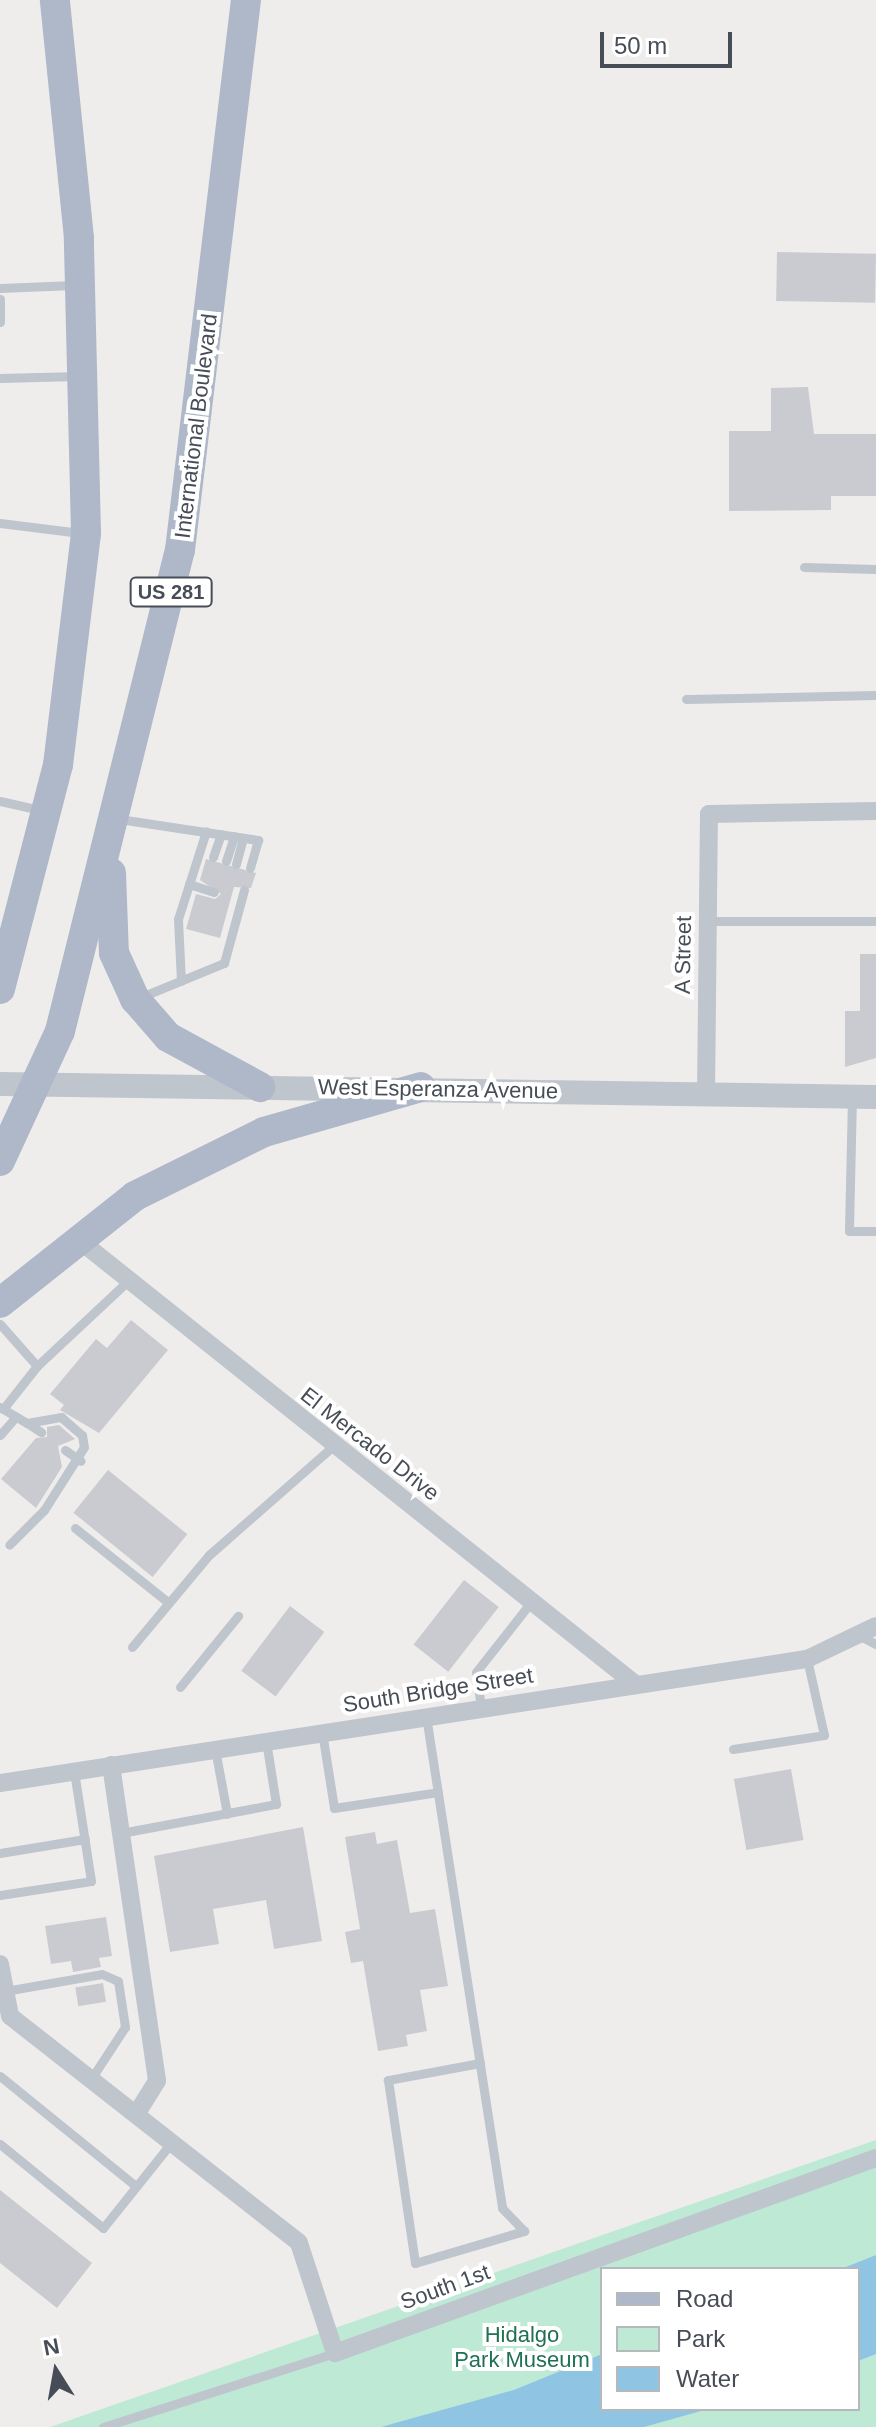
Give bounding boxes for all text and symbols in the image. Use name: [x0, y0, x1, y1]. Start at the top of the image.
scale bar: [604, 16, 736, 66]
text: 50 m: [614, 32, 667, 59]
street label: International Boulevard: [169, 312, 223, 540]
road number: US 281: [129, 576, 213, 608]
street label: A Street: [669, 915, 697, 995]
street label: West Esperanza Avenue: [317, 1074, 559, 1104]
street label: El Mercado Drive: [295, 1382, 445, 1506]
street label: South Bridge Street: [341, 1662, 535, 1718]
street label: South 1st: [397, 2259, 493, 2315]
legend: [600, 2267, 860, 2411]
text: Road: [676, 2285, 733, 2312]
park label: Hidalgo Park Museum: [454, 2321, 590, 2372]
text: Park: [676, 2325, 725, 2352]
north arrow: [16, 2331, 96, 2411]
text: N: [41, 2333, 62, 2361]
text: Water: [676, 2365, 739, 2392]

